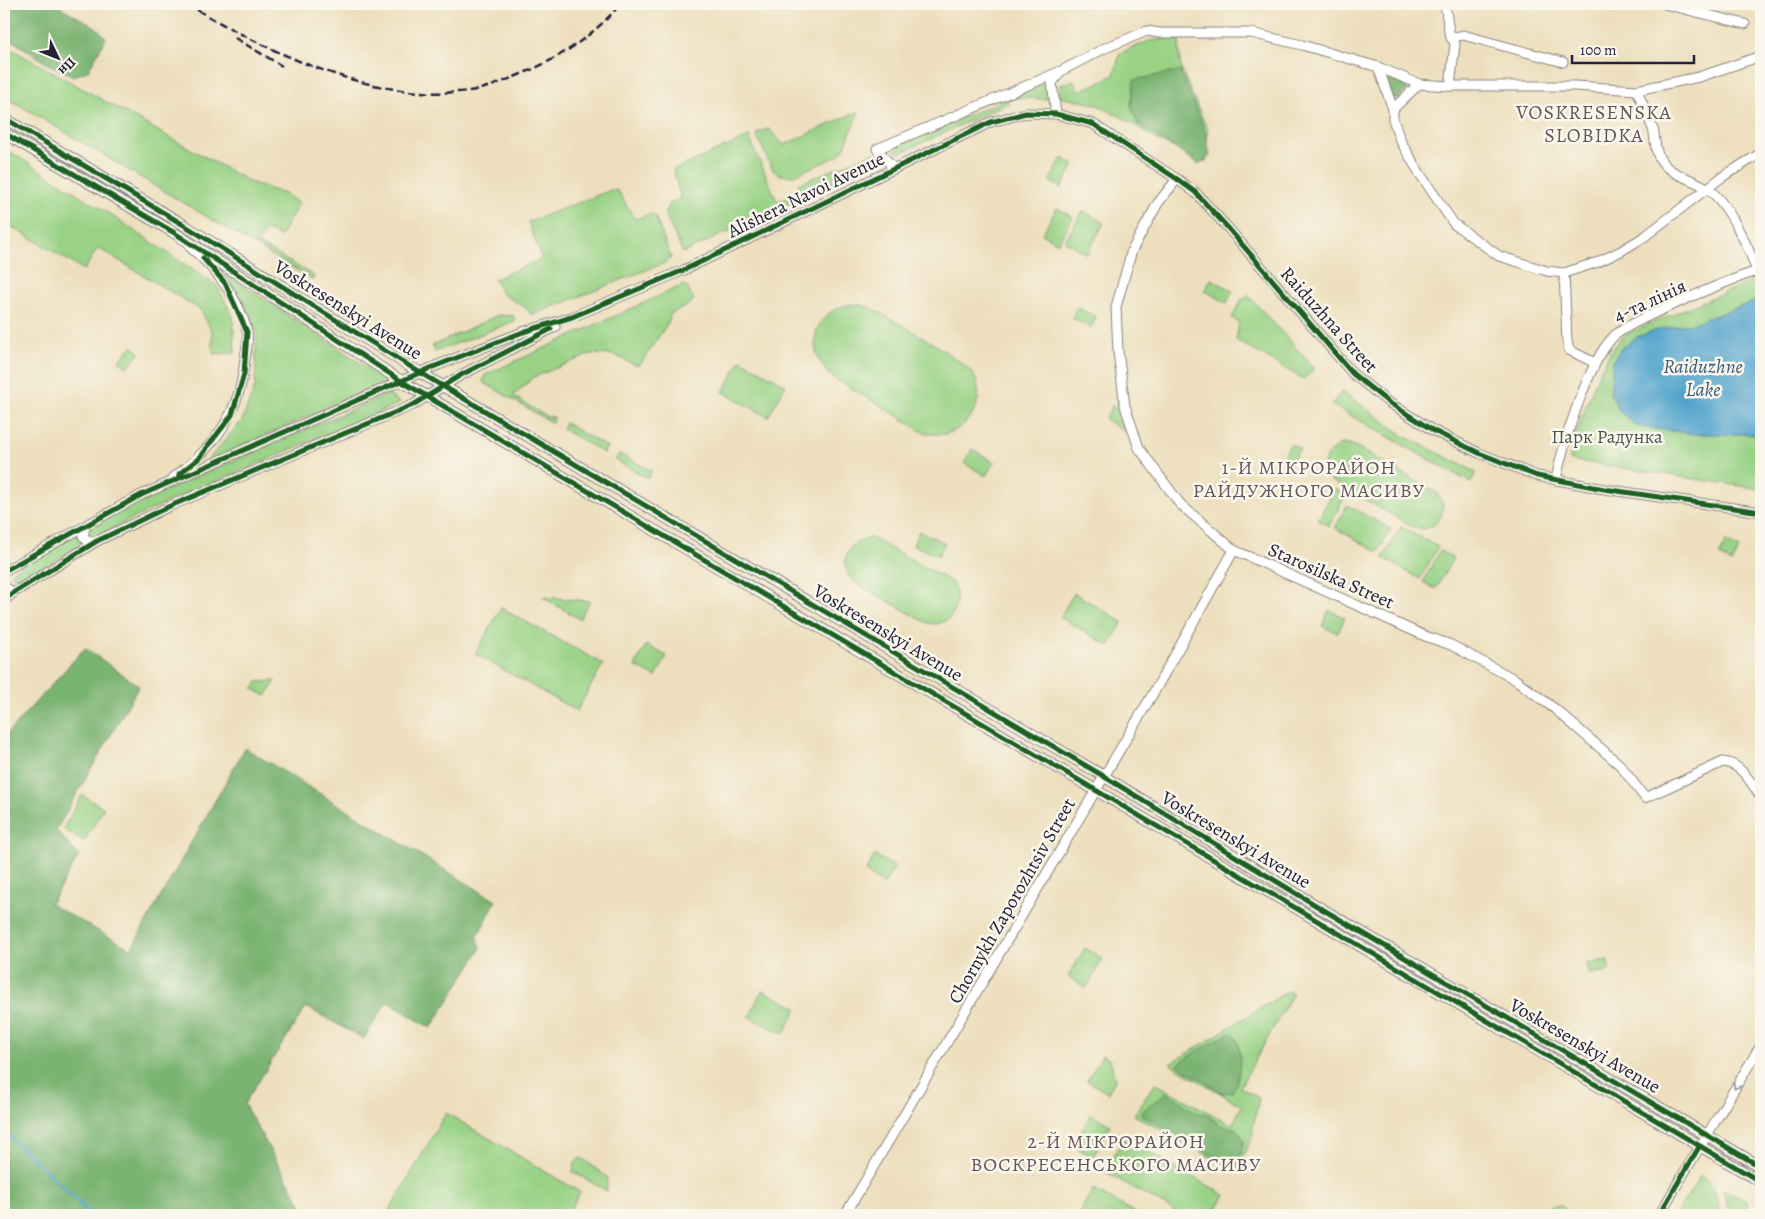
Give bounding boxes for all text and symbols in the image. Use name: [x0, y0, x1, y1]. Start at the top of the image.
north arrow: [32, 32, 82, 82]
scale bar: [1572, 32, 1695, 64]
text: 100 m: [1580, 40, 1617, 60]
text: Пн: [54, 53, 80, 80]
district label: VOSKRESENSKA SLOBIDKA: [1515, 99, 1672, 149]
street label: Alishera Navoi Avenue: [722, 146, 889, 245]
street label: Voskresenskyi Avenue: [268, 253, 427, 366]
street label: Raiduzhna Street: [1274, 261, 1384, 379]
street label: 4-та лінія: [1610, 273, 1690, 329]
water label: Raiduzhne Lake: [1663, 353, 1743, 403]
park label: Парк Радунка: [1551, 424, 1663, 450]
district label: 1-Й МІКРОРАЙОН РАЙДУЖНОГО МАСИВУ: [1193, 454, 1425, 504]
street label: Starosilska Street: [1264, 537, 1398, 615]
street label: Voskresenskyi Avenue: [808, 578, 968, 688]
street label: Voskresenskyi Avenue: [1156, 785, 1316, 895]
street label: Chornykh Zaporozhtsiv Street: [942, 793, 1082, 1009]
street label: Voskresenskyi Avenue: [1504, 992, 1665, 1100]
one-way arrow: [1733, 1081, 1743, 1090]
district label: 2-Й МІКРОРАЙОН ВОСКРЕСЕНСЬКОГО МАСИВУ: [970, 1128, 1262, 1178]

